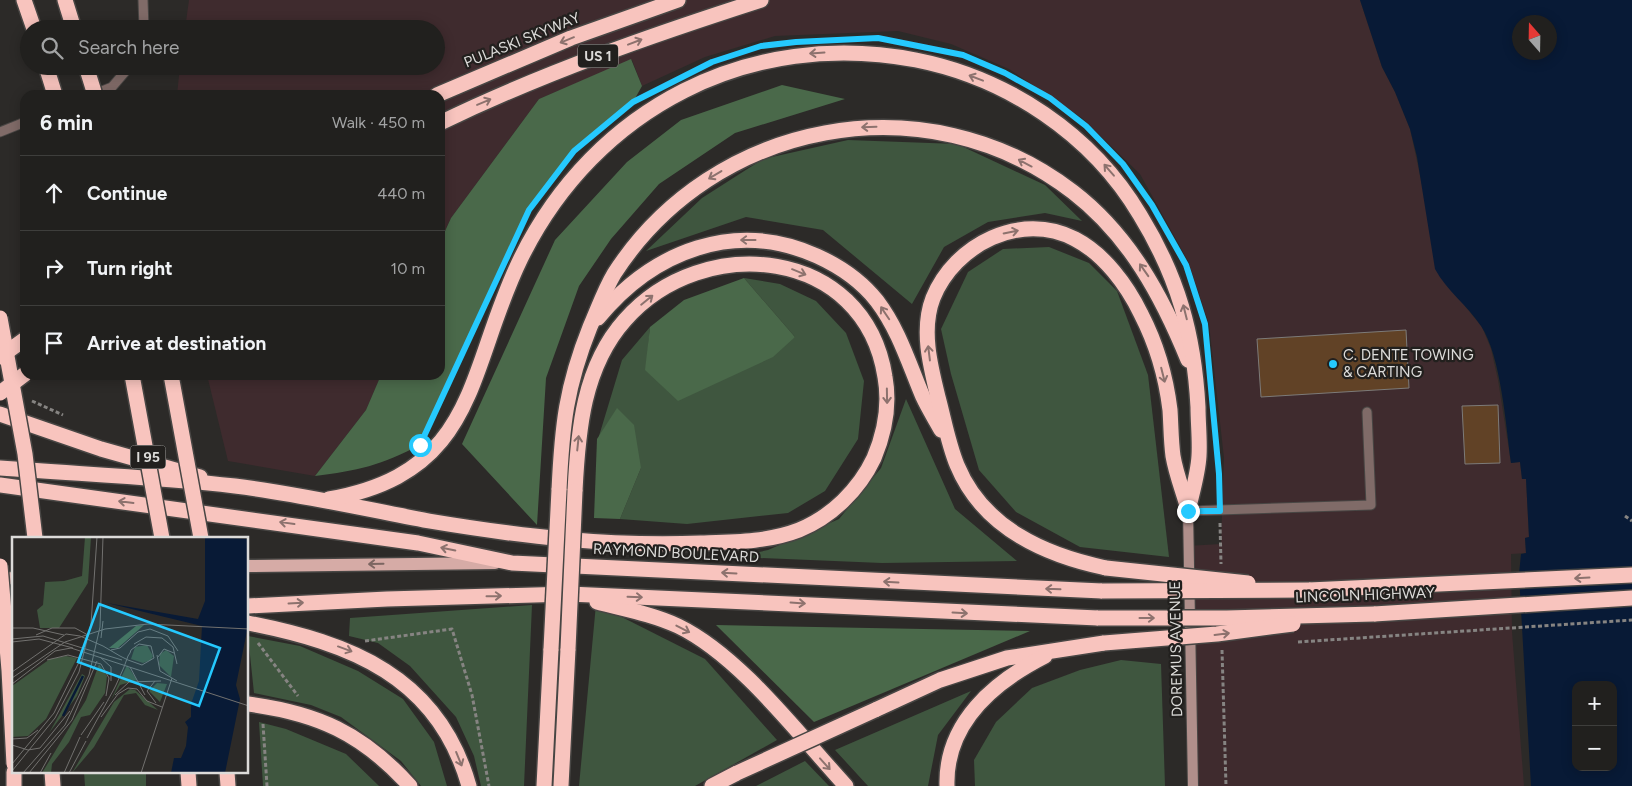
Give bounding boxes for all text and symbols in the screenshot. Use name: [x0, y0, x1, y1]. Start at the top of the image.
street label: PULASKI SKYWAY: [461, 8, 583, 72]
north arrow: [1512, 15, 1557, 60]
search box: [20, 20, 445, 75]
icon: search: [38, 34, 66, 62]
text: Search here: [78, 36, 180, 59]
one-way arrow: [560, 36, 575, 45]
one-way arrow: [627, 37, 642, 46]
road number: US 1: [578, 44, 618, 68]
one-way arrow: [809, 49, 825, 58]
one-way arrow: [969, 73, 985, 82]
one-way arrow: [476, 97, 491, 107]
text: 6 min: [40, 110, 93, 135]
text: Walk · 450 m: [332, 113, 425, 132]
one-way arrow: [861, 122, 877, 132]
one-way arrow: [1018, 158, 1033, 168]
one-way arrow: [1103, 164, 1114, 177]
one-way arrow: [709, 170, 723, 180]
icon: ahead: [40, 179, 68, 207]
text: Continue: [87, 182, 167, 205]
text: 440 m: [377, 184, 425, 203]
one-way arrow: [1003, 227, 1019, 237]
one-way arrow: [740, 235, 756, 245]
icon: right: [40, 254, 68, 282]
text: Turn right: [87, 257, 173, 280]
text: 10 m: [391, 259, 425, 278]
one-way arrow: [1139, 264, 1149, 278]
one-way arrow: [791, 268, 806, 277]
one-way arrow: [640, 295, 653, 306]
one-way arrow: [1179, 305, 1189, 321]
one-way arrow: [880, 307, 890, 321]
icon: arrive: [40, 329, 68, 357]
text: Arrive at destination: [87, 332, 266, 355]
one-way arrow: [924, 345, 934, 361]
place label: C. DENTE TOWING & CARTING: [1343, 346, 1474, 381]
marker: C. DENTE TOWING & CARTING: [1327, 358, 1339, 370]
one-way arrow: [1159, 367, 1169, 383]
one-way arrow: [882, 388, 892, 404]
route start: [409, 434, 432, 457]
one-way arrow: [573, 435, 583, 451]
road number: I 95: [130, 446, 166, 468]
one-way arrow: [119, 496, 135, 506]
route end: [1177, 500, 1200, 523]
one-way arrow: [280, 518, 296, 528]
inset map: [12, 537, 249, 774]
street label: RAYMOND BOULEVARD: [593, 540, 759, 566]
one-way arrow: [440, 544, 456, 553]
one-way arrow: [368, 559, 384, 569]
one-way arrow: [721, 568, 737, 577]
one-way arrow: [1574, 573, 1590, 582]
one-way arrow: [883, 578, 899, 587]
street label: DOREMUS AVENUE: [1166, 581, 1186, 717]
one-way arrow: [1045, 584, 1062, 594]
street label: LINCOLN HIGHWAY: [1295, 584, 1435, 606]
one-way arrow: [485, 591, 501, 601]
one-way arrow: [627, 592, 643, 601]
one-way arrow: [288, 598, 304, 607]
one-way arrow: [789, 599, 805, 608]
one-way arrow: [952, 608, 968, 617]
one-way arrow: [1138, 613, 1155, 623]
one-way arrow: [675, 624, 690, 634]
one-way arrow: [1214, 629, 1230, 639]
one-way arrow: [337, 645, 352, 654]
map controls: [1572, 681, 1617, 771]
button: +: [1572, 681, 1617, 726]
button: −: [1572, 726, 1617, 771]
one-way arrow: [455, 751, 464, 766]
one-way arrow: [819, 757, 831, 770]

